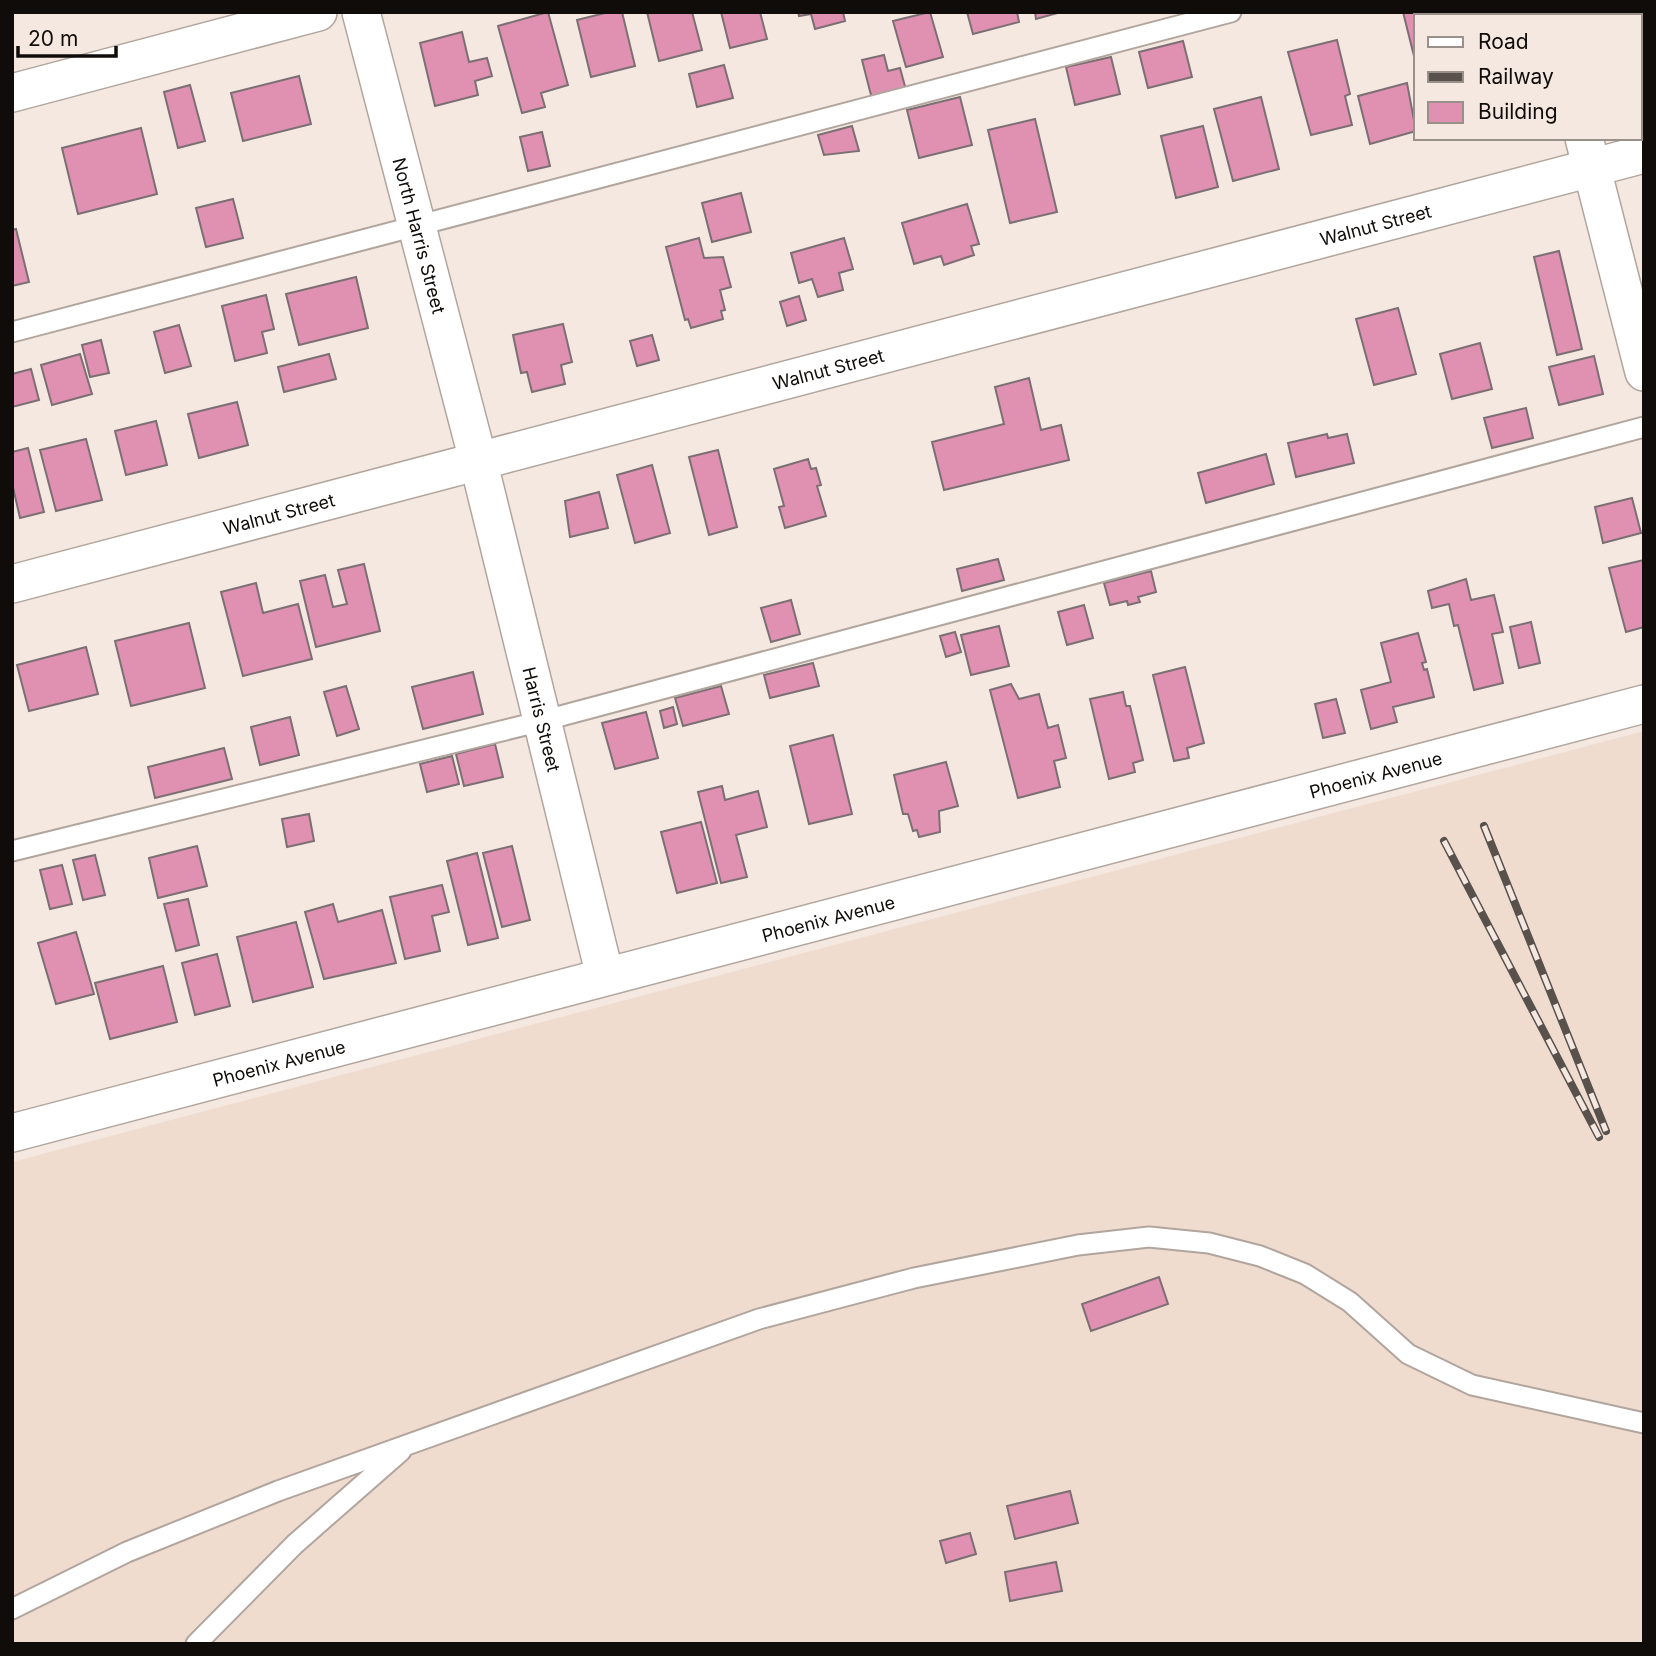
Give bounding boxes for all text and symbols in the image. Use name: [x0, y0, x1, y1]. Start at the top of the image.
scale bar: [18, 14, 116, 58]
legend: [1414, 14, 1642, 140]
text: 20 m: [28, 26, 78, 51]
text: Road: [1478, 29, 1529, 54]
text: Railway: [1478, 64, 1554, 89]
text: Building: [1478, 99, 1558, 124]
street label: North Harris Street: [389, 155, 450, 316]
street label: Walnut Street: [1317, 200, 1434, 249]
street label: Walnut Street: [770, 344, 886, 394]
street label: Walnut Street: [221, 489, 337, 538]
street label: Harris Street: [519, 665, 565, 774]
street label: Phoenix Avenue: [1307, 747, 1444, 802]
street label: Phoenix Avenue: [760, 891, 897, 946]
street label: Phoenix Avenue: [210, 1035, 348, 1090]

